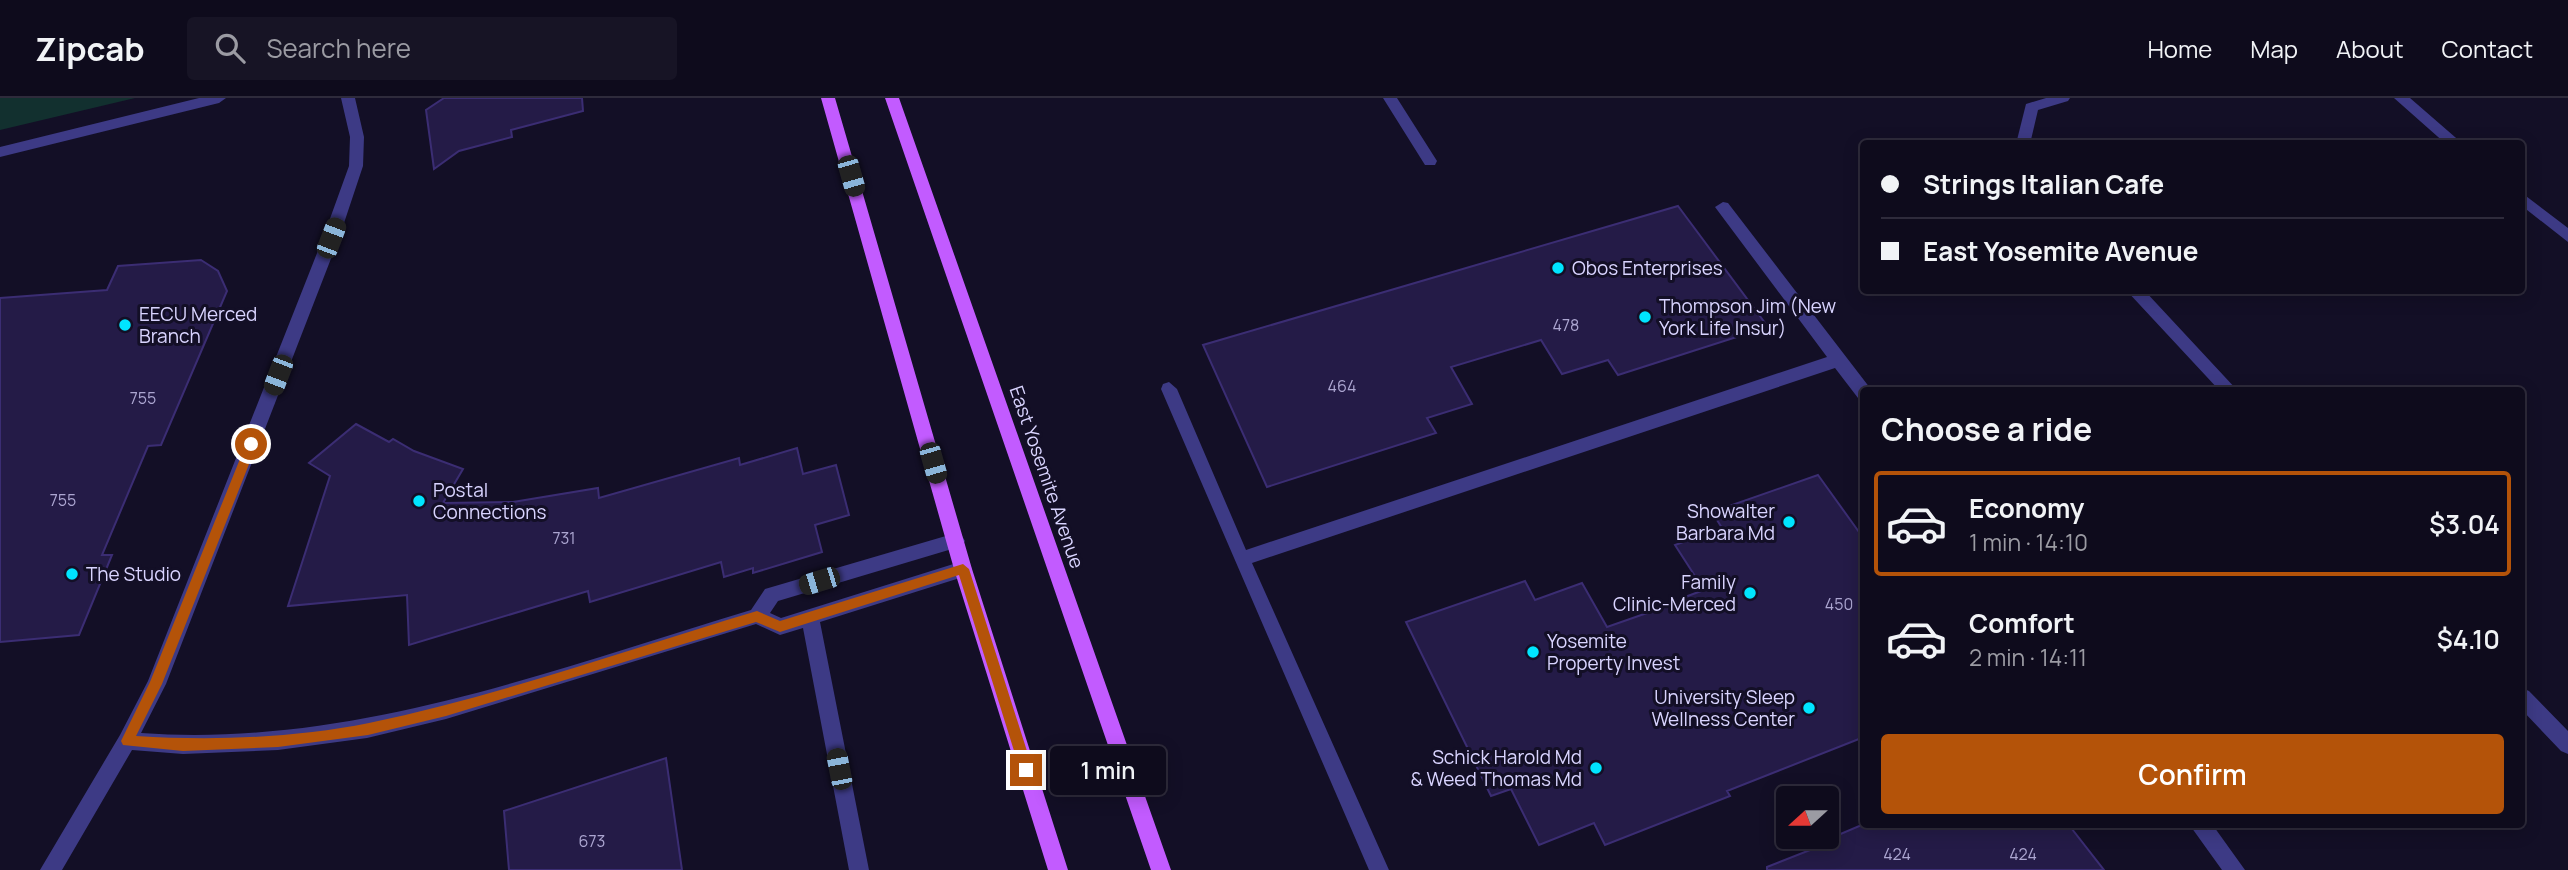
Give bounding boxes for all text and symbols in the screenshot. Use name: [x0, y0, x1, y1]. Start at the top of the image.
search box: [187, 17, 677, 80]
text: Zipcab: [35, 26, 145, 71]
icon: search: [211, 29, 249, 67]
text: Search here: [267, 30, 411, 66]
text: Home: [2147, 32, 2212, 65]
text: Map: [2250, 32, 2298, 65]
text: About: [2336, 32, 2404, 65]
text: Contact: [2442, 32, 2533, 65]
car: [836, 153, 867, 199]
text: Strings Italian Cafe: [1923, 166, 2164, 202]
car: [314, 215, 349, 261]
text: East Yosemite Avenue: [1923, 233, 2198, 269]
place label: Obos Enterprises: [1572, 255, 1723, 281]
marker: Obos Enterprises: [1550, 260, 1566, 276]
place label: Thompson Jim (New York Life Insur): [1659, 293, 1836, 341]
place label: EECU Merced Branch: [139, 301, 257, 349]
marker: Thompson Jim (New York Life Insur): [1637, 309, 1653, 325]
house number: 478: [1553, 314, 1579, 336]
marker: EECU Merced Branch: [117, 317, 133, 333]
car: [261, 352, 296, 398]
house number: 464: [1328, 375, 1356, 397]
street label: East Yosemite Avenue: [1004, 382, 1090, 572]
house number: 755: [130, 387, 156, 409]
text: Choose a ride: [1881, 407, 2092, 451]
route start: [235, 428, 267, 460]
car: [918, 440, 949, 486]
place label: Postal Connections: [433, 477, 547, 525]
house number: 755: [50, 489, 76, 511]
text: Economy: [1969, 490, 2084, 526]
icon: car: [1885, 492, 1948, 555]
marker: Postal Connections: [411, 493, 427, 509]
place label: Showalter Barbara Md: [1676, 498, 1775, 546]
text: $3.04: [2429, 506, 2500, 542]
marker: Showalter Barbara Md: [1781, 514, 1797, 530]
text: 1 min · 14:10: [1969, 526, 2088, 558]
house number: 731: [552, 527, 576, 549]
place label: The Studio: [86, 561, 181, 587]
car: [796, 565, 843, 597]
marker: The Studio: [64, 566, 80, 582]
place label: Family Clinic-Merced: [1613, 569, 1736, 617]
marker: Family Clinic-Merced: [1742, 585, 1758, 601]
house number: 450: [1825, 593, 1853, 615]
text: Comfort: [1969, 605, 2075, 641]
icon: car: [1885, 607, 1948, 670]
text: $4.10: [2437, 621, 2500, 657]
place label: Yosemite Property Invest: [1547, 628, 1680, 676]
text: 2 min · 14:11: [1969, 641, 2087, 673]
marker: Yosemite Property Invest: [1525, 644, 1541, 660]
place label: University Sleep Wellness Center: [1651, 684, 1795, 732]
marker: University Sleep Wellness Center: [1801, 700, 1817, 716]
button: Confirm: [1881, 734, 2504, 814]
place label: Schick Harold Md & Weed Thomas Md: [1410, 744, 1582, 792]
car: [825, 746, 854, 792]
callout: 1 min: [1050, 746, 1166, 794]
route end: [1010, 754, 1042, 786]
text: 1 min: [1081, 754, 1135, 786]
marker: Schick Harold Md & Weed Thomas Md: [1588, 760, 1604, 776]
north arrow: [1776, 786, 1839, 849]
map controls: [1776, 786, 1839, 849]
house number: 673: [579, 830, 605, 852]
house number: 424: [1883, 843, 1911, 865]
house number: 424: [2009, 843, 2037, 865]

